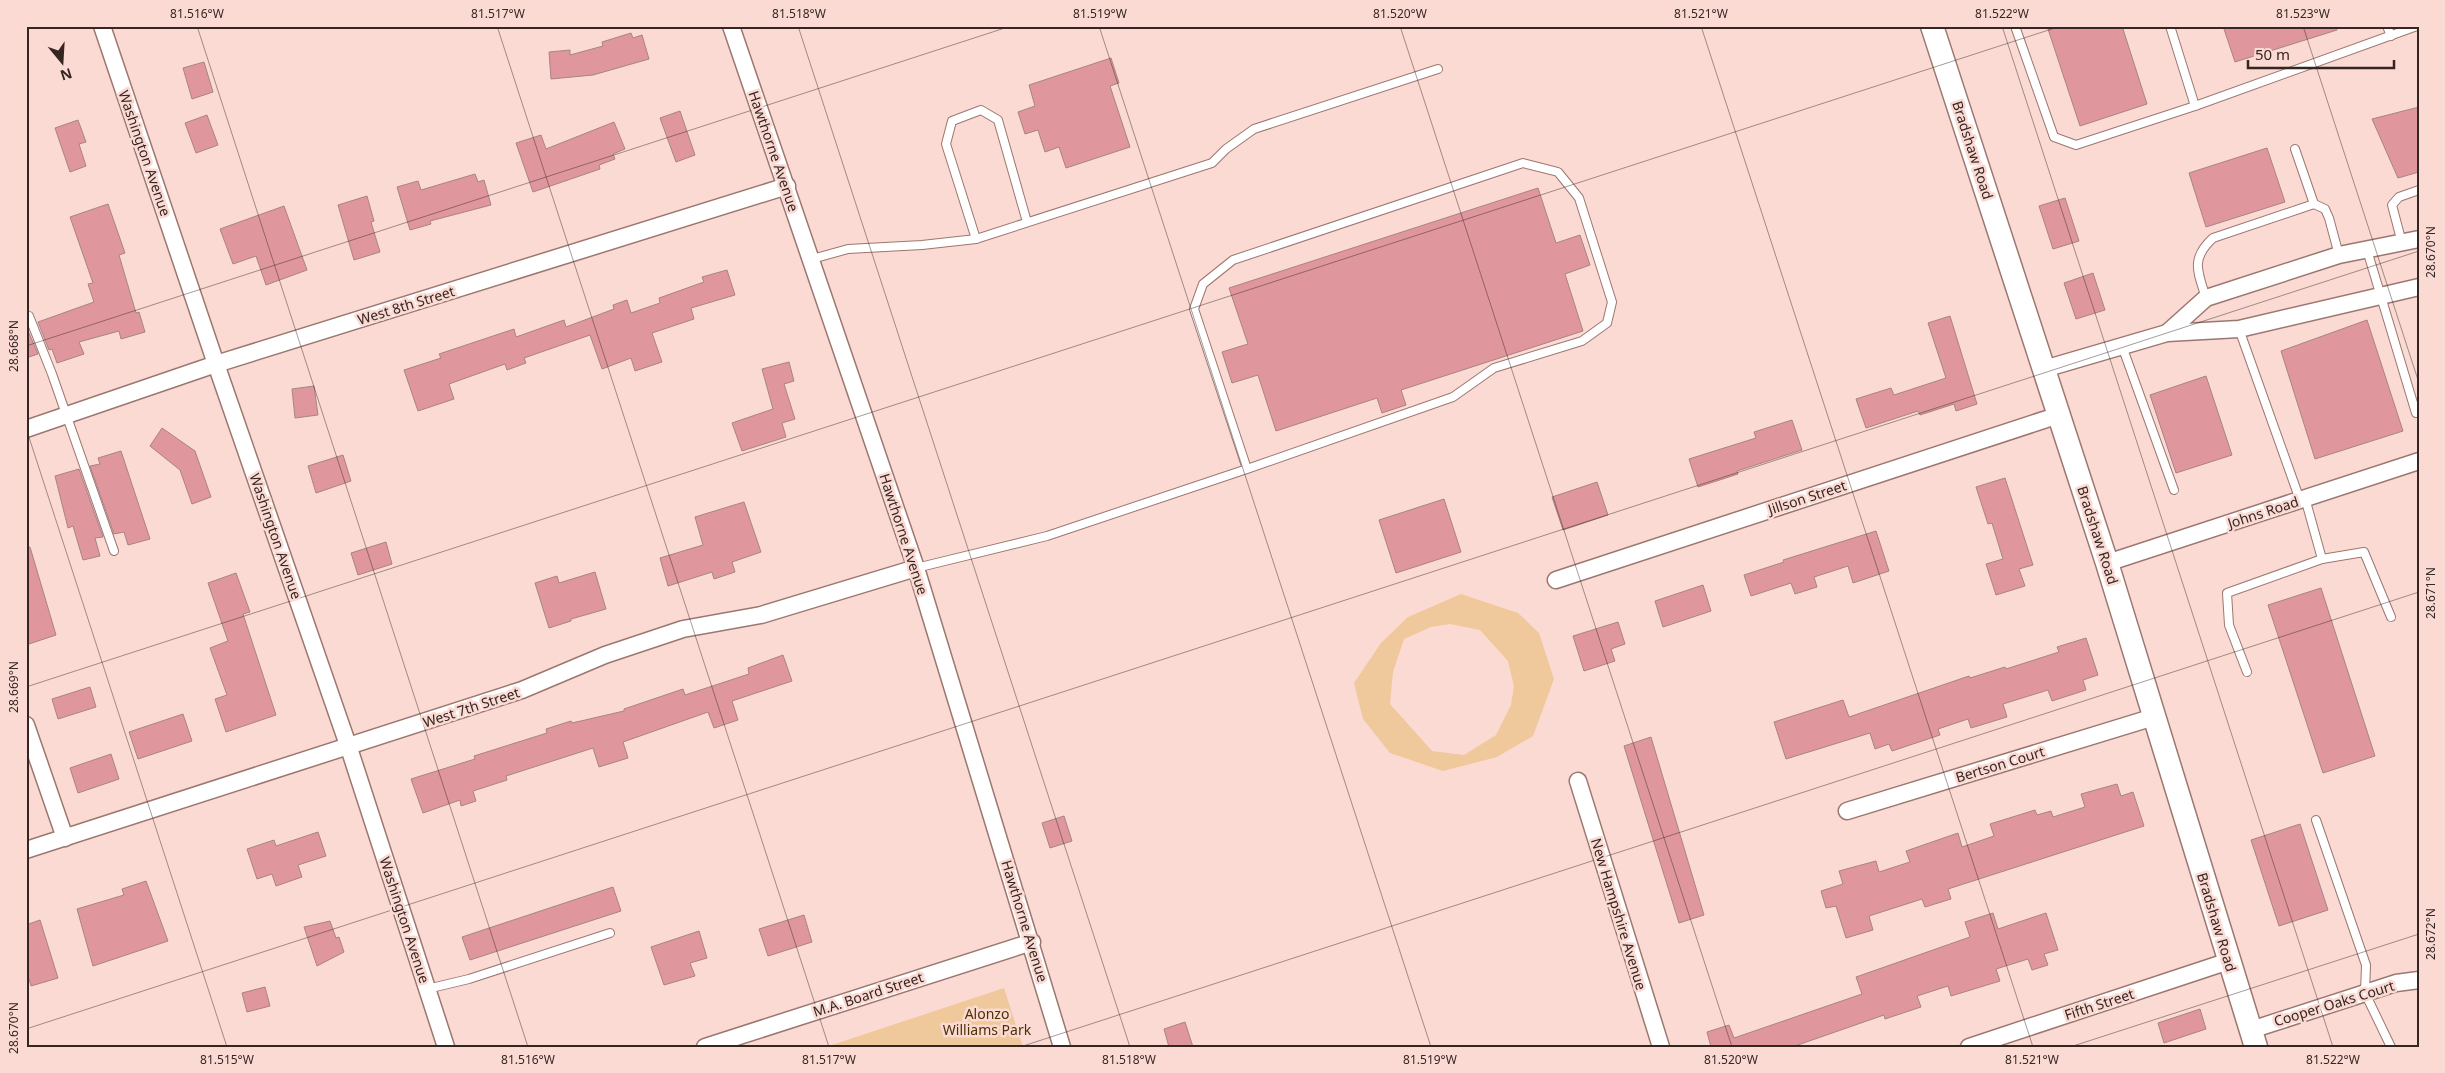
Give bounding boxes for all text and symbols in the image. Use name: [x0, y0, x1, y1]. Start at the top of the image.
text: 81.516°W: [170, 5, 224, 22]
text: 81.517°W: [471, 5, 525, 22]
text: 81.518°W: [772, 5, 826, 22]
text: 81.519°W: [1073, 5, 1127, 22]
text: 81.520°W: [1373, 5, 1427, 22]
text: 81.521°W: [1674, 5, 1728, 22]
text: 81.522°W: [1975, 5, 2029, 22]
text: 81.523°W: [2276, 5, 2330, 22]
north arrow: [38, 38, 88, 88]
scale bar: [2248, 38, 2394, 70]
text: 50 m: [2255, 44, 2290, 64]
text: N: [58, 64, 75, 86]
street label: Washington Avenue: [115, 88, 175, 218]
street label: Hawthorne Avenue: [744, 88, 804, 214]
street label: Bradshaw Road: [1948, 98, 1998, 202]
text: 28.670°N: [2422, 226, 2439, 278]
street label: West 8th Street: [355, 281, 457, 329]
text: 28.668°N: [5, 320, 22, 372]
street label: Washington Avenue: [246, 471, 306, 601]
street label: Hawthorne Avenue: [875, 471, 933, 597]
street label: Jillson Street: [1764, 475, 1849, 519]
street label: Bradshaw Road: [2073, 483, 2123, 587]
street label: Johns Road: [2223, 492, 2301, 533]
text: 28.671°N: [2422, 567, 2439, 619]
text: 28.669°N: [5, 661, 22, 713]
street label: West 7th Street: [420, 682, 522, 732]
street label: Bertson Court: [1953, 741, 2047, 787]
street label: New Hampshire Avenue: [1587, 836, 1651, 992]
street label: Washington Avenue: [376, 854, 434, 986]
street label: Hawthorne Avenue: [997, 858, 1053, 984]
street label: Bradshaw Road: [2193, 870, 2241, 974]
text: 28.672°N: [2422, 908, 2439, 960]
street label: M.A. Board Street: [810, 967, 926, 1021]
street label: Cooper Oaks Court: [2271, 976, 2397, 1030]
street label: Fifth Street: [2062, 984, 2136, 1024]
text: 28.670°N: [5, 1002, 22, 1054]
park label: Alonzo Williams Park: [943, 1004, 1032, 1039]
text: 81.515°W: [200, 1051, 254, 1068]
text: 81.516°W: [501, 1051, 555, 1068]
text: 81.517°W: [802, 1051, 856, 1068]
text: 81.518°W: [1102, 1051, 1156, 1068]
text: 81.519°W: [1403, 1051, 1457, 1068]
text: 81.520°W: [1704, 1051, 1758, 1068]
text: 81.521°W: [2005, 1051, 2059, 1068]
text: 81.522°W: [2306, 1051, 2360, 1068]

